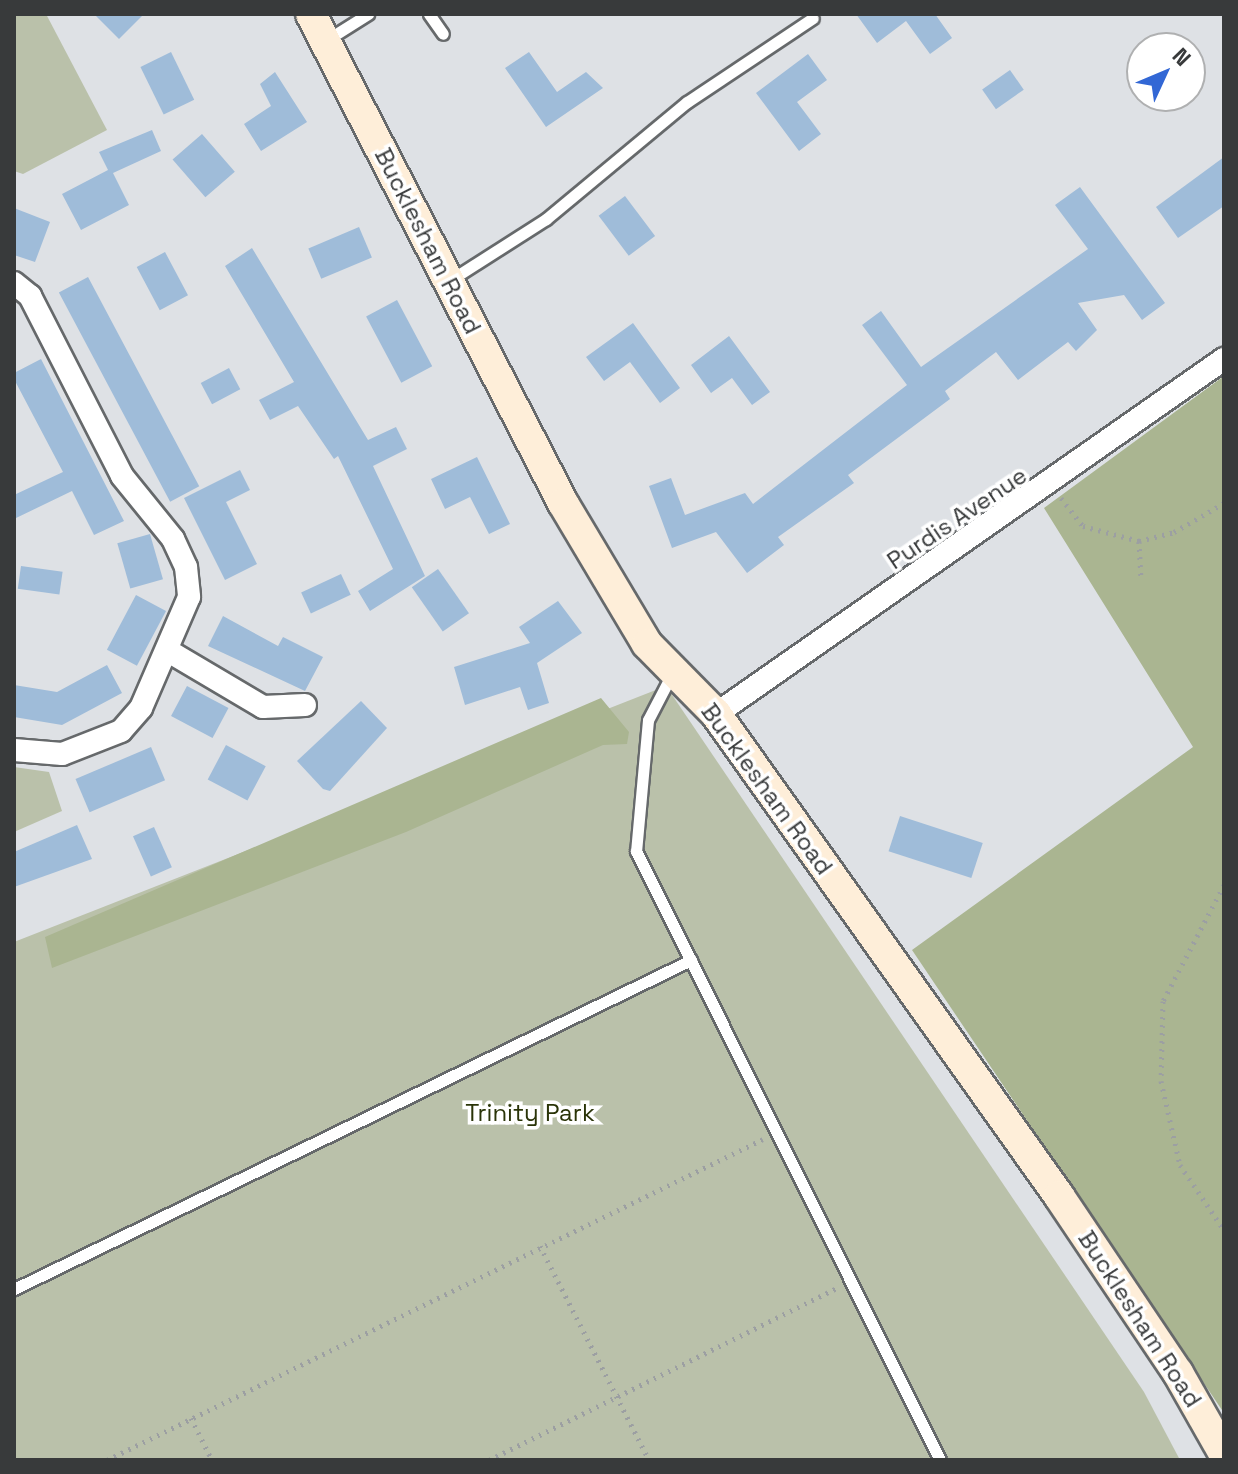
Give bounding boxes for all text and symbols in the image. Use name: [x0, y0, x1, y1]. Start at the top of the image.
north arrow: [1126, 32, 1206, 112]
text: N: [1167, 42, 1197, 72]
street label: Bucklesham Road: [369, 143, 487, 339]
street label: Purdis Avenue: [882, 461, 1032, 575]
street label: Bucklesham Road: [695, 698, 839, 880]
park label: Trinity Park: [465, 1099, 595, 1127]
street label: Bucklesham Road: [1072, 1225, 1208, 1413]

